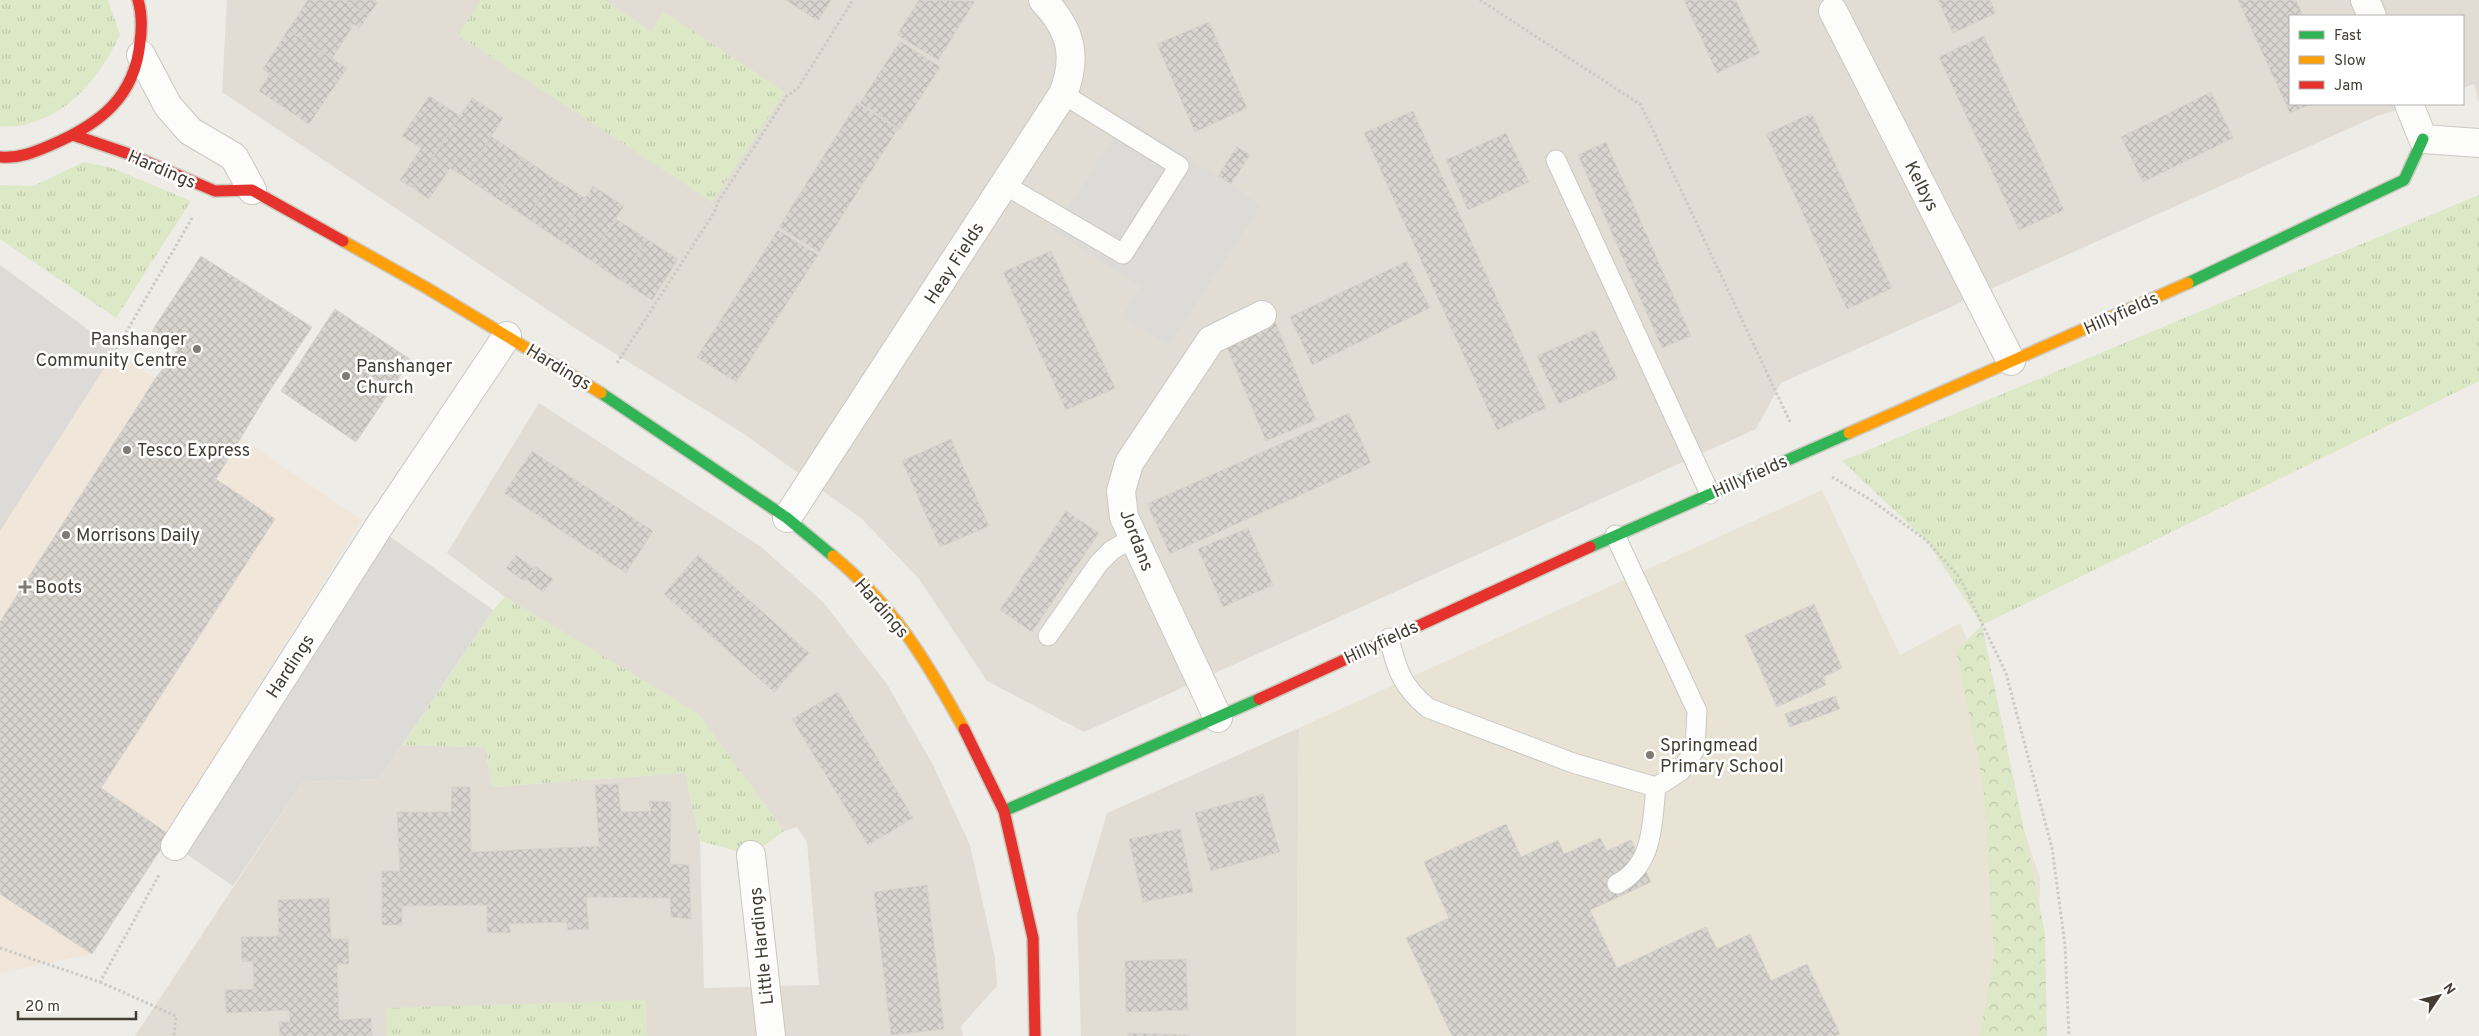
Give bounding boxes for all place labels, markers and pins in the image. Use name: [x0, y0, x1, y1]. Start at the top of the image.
place label: Panshanger Community Centre: [36, 329, 187, 373]
marker: Panshanger Community Centre: [191, 343, 203, 355]
place label: Panshanger Church: [356, 356, 453, 400]
marker: Panshanger Church: [340, 370, 352, 382]
place label: Tesco Express: [137, 440, 250, 463]
marker: Tesco Express: [121, 444, 133, 456]
place label: Morrisons Daily: [76, 525, 200, 548]
marker: Morrisons Daily: [60, 529, 72, 541]
place label: Boots: [35, 577, 82, 600]
marker: Boots: [19, 581, 31, 593]
place label: Springmead Primary School: [1660, 735, 1784, 779]
marker: Springmead Primary School: [1644, 749, 1656, 761]

